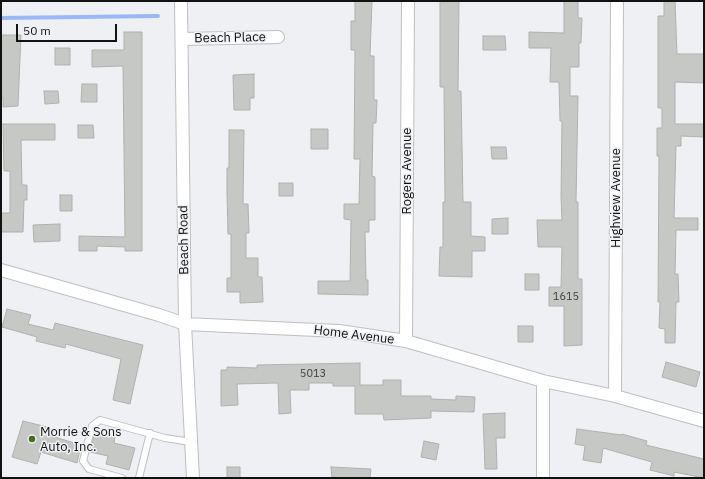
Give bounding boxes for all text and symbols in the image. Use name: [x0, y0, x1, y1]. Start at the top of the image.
scale bar: [18, 16, 119, 42]
text: 50 m: [23, 23, 51, 38]
street label: Beach Place: [194, 30, 266, 46]
street label: Rogers Avenue: [399, 128, 415, 214]
street label: Highview Avenue: [608, 148, 624, 248]
street label: Beach Road: [176, 205, 192, 275]
house number: 1615: [553, 290, 579, 304]
street label: Home Avenue: [313, 322, 395, 348]
house number: 5013: [300, 367, 326, 381]
place label: Morrie & Sons Auto, Inc.: [40, 424, 121, 455]
marker: Morrie & Sons Auto, Inc.: [27, 434, 37, 444]

